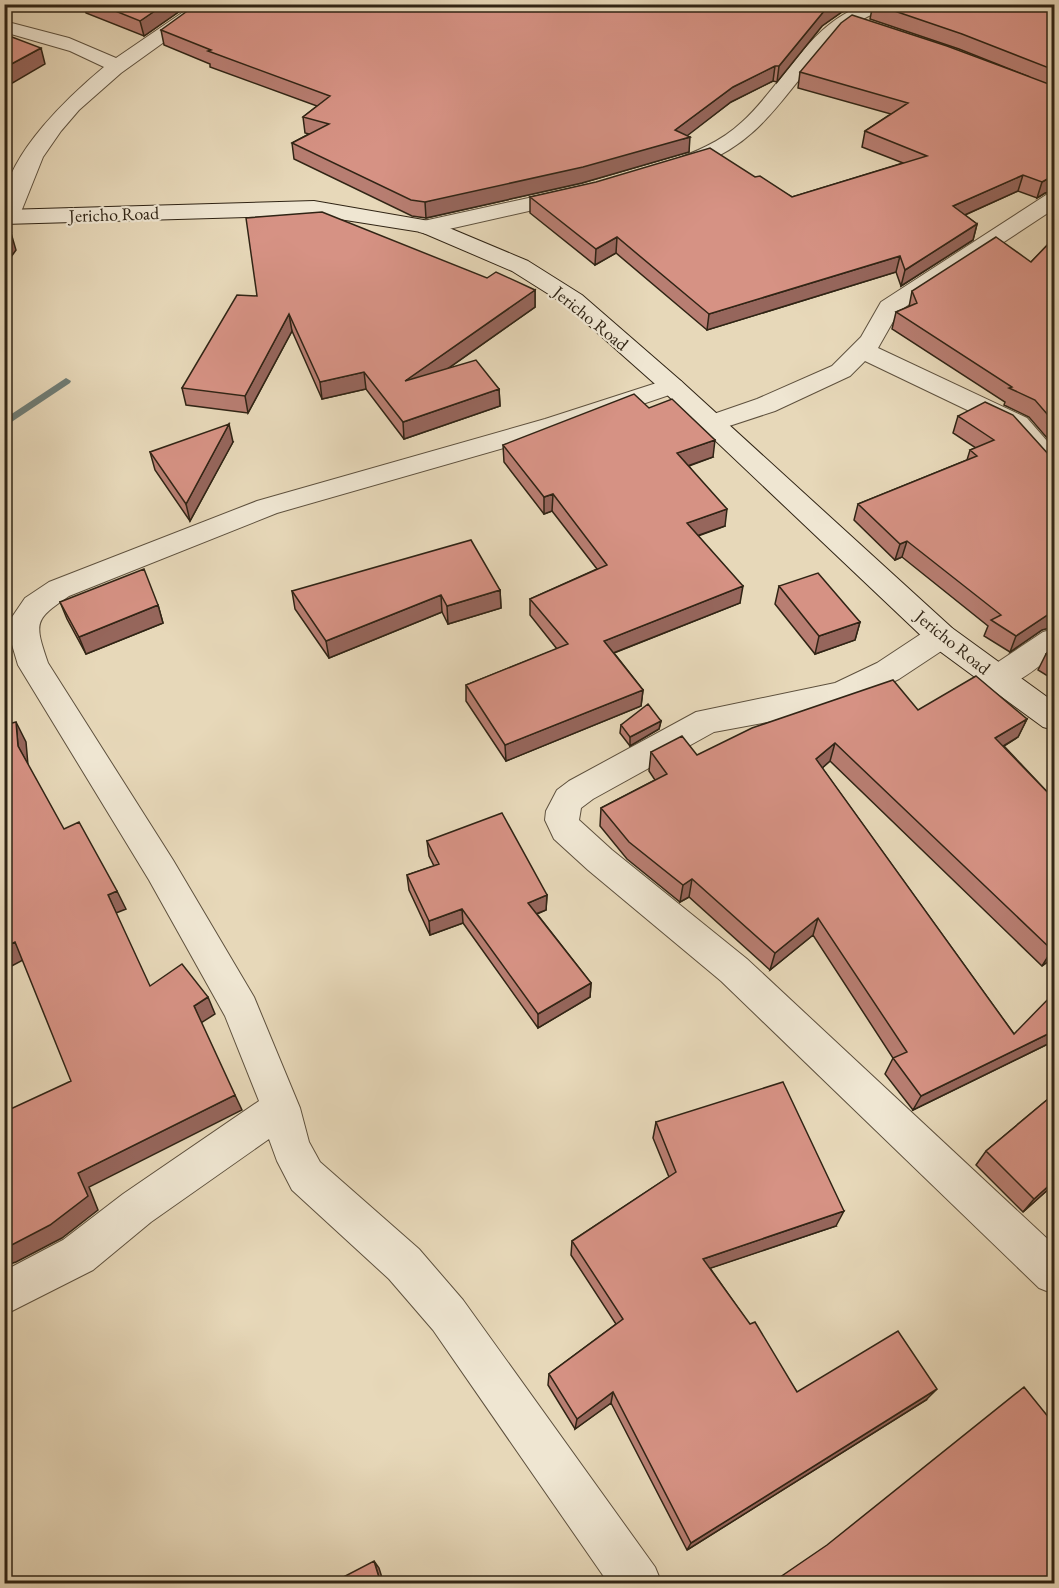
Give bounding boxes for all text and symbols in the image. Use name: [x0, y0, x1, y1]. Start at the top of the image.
street label: Jericho Road: [66, 201, 160, 227]
street label: Jericho Road: [547, 279, 634, 356]
street label: Jericho Road: [909, 603, 996, 680]

